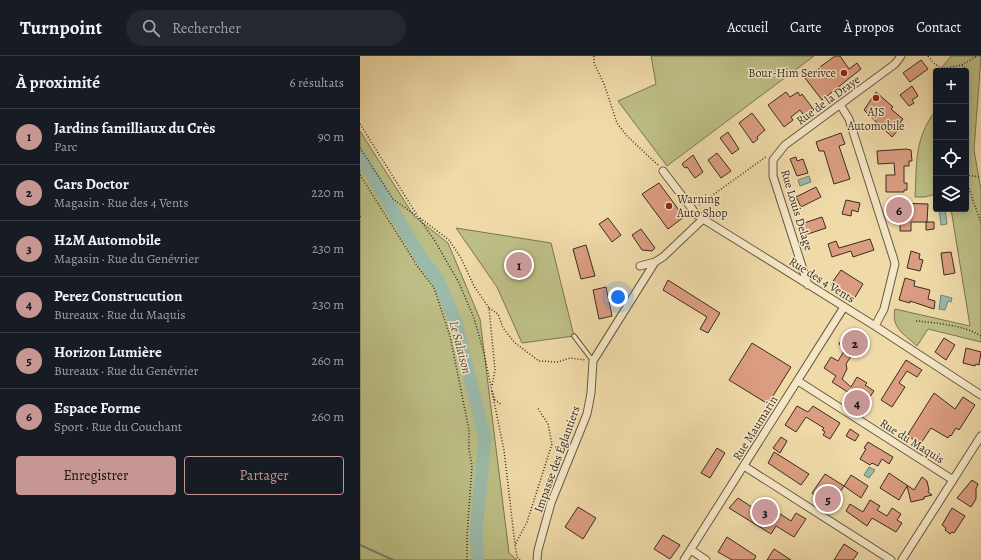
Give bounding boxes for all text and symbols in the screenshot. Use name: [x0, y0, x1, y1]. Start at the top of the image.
search box: [126, 10, 406, 46]
text: Turnpoint: [20, 15, 102, 41]
icon: search: [140, 17, 162, 39]
text: Rechercher: [172, 18, 241, 38]
text: Accueil: [727, 18, 768, 37]
text: Carte: [790, 18, 822, 37]
text: À propos: [844, 18, 894, 37]
text: Contact: [916, 18, 961, 37]
place label: Bour-Him Serivce: [748, 65, 836, 81]
marker: Bour-Him Serivce: [839, 68, 849, 78]
map controls: [933, 68, 969, 212]
button: +: [933, 68, 969, 104]
text: À proximité: [16, 71, 100, 94]
street label: Rue de la Draye: [793, 71, 863, 129]
text: 6 résultats: [289, 74, 344, 91]
marker: AJS Automobile: [871, 93, 881, 103]
place label: AJS Automobile: [847, 104, 904, 134]
button: −: [933, 104, 969, 140]
text: Jardins familliaux du Crès: [54, 118, 215, 138]
text: 1: [27, 128, 31, 145]
text: 90 m: [318, 128, 344, 145]
text: Parc: [54, 138, 77, 155]
button: locate: [933, 140, 969, 176]
street label: Rue Louis Delage: [777, 167, 817, 253]
text: Cars Doctor: [54, 174, 129, 194]
button: layers: [933, 176, 969, 212]
text: 2: [26, 184, 32, 201]
text: 220 m: [311, 184, 344, 201]
place label: Warning Auto Shop: [676, 191, 728, 221]
text: Magasin · Rue des 4 Vents: [54, 194, 189, 211]
pin: 6: [886, 195, 912, 225]
marker: Warning Auto Shop: [664, 201, 674, 211]
text: H2M Automobile: [54, 230, 161, 250]
text: 3: [26, 240, 32, 257]
text: 230 m: [312, 240, 344, 257]
text: Magasin · Rue du Genévrier: [54, 250, 199, 267]
pin: 1: [506, 250, 532, 280]
street label: Rue des 4 Vents: [786, 253, 858, 307]
text: Perez Construcution: [54, 286, 182, 306]
your location: [608, 287, 628, 307]
text: 4: [26, 296, 32, 313]
text: 230 m: [312, 296, 344, 313]
text: Bureaux · Rue du Maquis: [54, 306, 186, 323]
water label: Le Salaison: [445, 319, 476, 376]
pin: 2: [842, 328, 868, 358]
text: Horizon Lumière: [54, 342, 162, 362]
text: 5: [26, 352, 32, 369]
text: 260 m: [311, 352, 344, 369]
text: Bureaux · Rue du Genévrier: [54, 362, 198, 379]
pin: 4: [844, 388, 870, 418]
street label: Rue Maumarin: [729, 392, 781, 463]
text: Espace Forme: [54, 398, 141, 418]
street label: Impasse des Églantiers: [530, 403, 584, 515]
text: 6: [26, 408, 32, 425]
text: 260 m: [311, 408, 344, 425]
street label: Rue du Maquis: [877, 415, 947, 467]
text: Sport · Rue du Couchant: [54, 418, 182, 435]
button: Enregistrer: [16, 456, 176, 495]
button: Partager: [184, 456, 344, 495]
pin: 5: [815, 484, 841, 514]
pin: 3: [752, 497, 778, 527]

